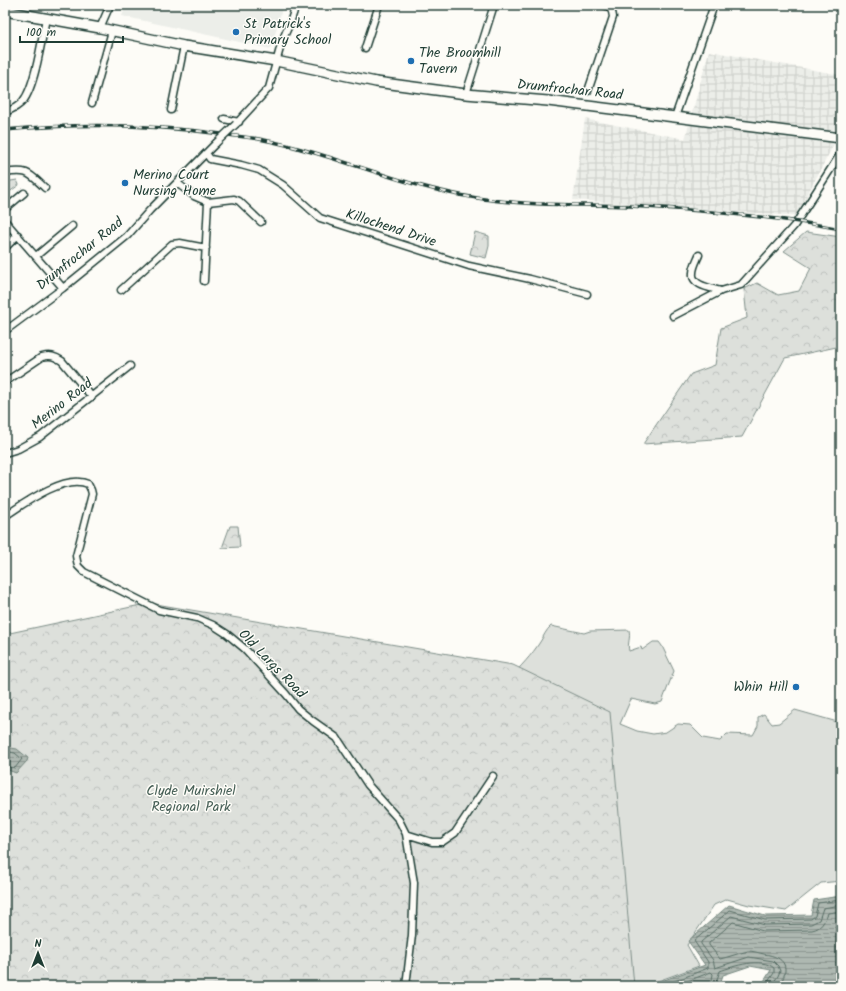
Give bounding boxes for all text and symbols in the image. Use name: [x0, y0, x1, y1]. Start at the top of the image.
place label: St Patrick's Primary School: [244, 13, 332, 51]
scale bar: [20, 18, 123, 44]
text: 100 m: [26, 23, 57, 42]
marker: St Patrick's Primary School: [231, 27, 241, 37]
place label: The Broomhill Tavern: [419, 42, 502, 80]
marker: The Broomhill Tavern: [406, 56, 416, 66]
street label: Drumfrochar Road: [516, 73, 625, 107]
place label: Merino Court Nursing Home: [133, 164, 217, 202]
marker: Merino Court Nursing Home: [120, 178, 130, 188]
street label: Killochend Drive: [343, 203, 440, 253]
street label: Drumfrochar Road: [32, 211, 129, 296]
street label: Merino Road: [27, 372, 98, 435]
street label: Old Largs Road: [233, 624, 312, 705]
place label: Whin Hill: [734, 676, 789, 698]
marker: Whin Hill: [791, 682, 801, 692]
park label: Clyde Muirshiel Regional Park: [146, 780, 236, 818]
north arrow: [18, 933, 58, 973]
text: N: [35, 935, 42, 953]

